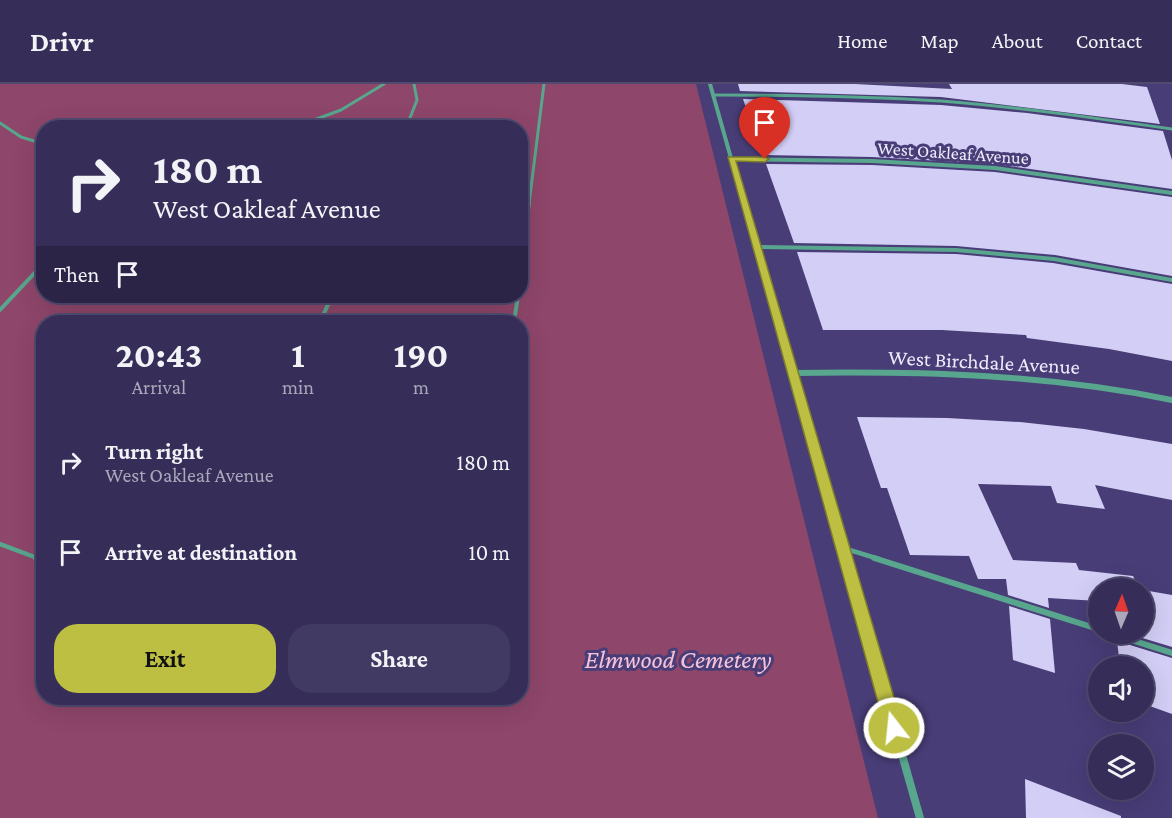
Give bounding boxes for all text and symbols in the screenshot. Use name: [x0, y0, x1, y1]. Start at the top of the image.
text: Drivr: [30, 26, 94, 57]
text: Home: [837, 29, 887, 53]
text: Map: [920, 29, 959, 53]
text: About: [992, 29, 1043, 53]
text: Contact: [1076, 29, 1142, 53]
pin: [739, 97, 790, 159]
icon: arrive: [748, 106, 781, 139]
street label: West Oakleaf Avenue: [877, 138, 1029, 168]
icon: right: [54, 144, 132, 222]
text: 180 m: [153, 145, 262, 192]
text: West Oakleaf Avenue: [153, 194, 381, 224]
icon: arrive: [111, 258, 144, 291]
text: Then: [54, 262, 99, 287]
text: 20:43: [116, 335, 202, 375]
text: 1: [291, 335, 305, 375]
text: 190: [393, 335, 448, 375]
street label: West Birchdale Avenue: [888, 345, 1080, 379]
text: Arrival: [132, 376, 186, 398]
text: min: [282, 376, 314, 398]
text: m: [413, 376, 429, 398]
text: Turn right: [105, 439, 203, 464]
icon: right: [54, 446, 87, 479]
text: 180 m: [457, 450, 510, 475]
text: West Oakleaf Avenue: [105, 464, 274, 486]
icon: arrive: [54, 536, 87, 569]
text: Arrive at destination: [105, 540, 297, 565]
text: 10 m: [468, 540, 510, 565]
north arrow: [1088, 578, 1154, 644]
map controls: [1088, 578, 1154, 800]
button: Exit: [54, 624, 276, 693]
button: Share: [288, 624, 510, 693]
park label: Elmwood Cemetery: [584, 645, 772, 674]
button: sound: [1088, 656, 1154, 722]
position arrow: [862, 696, 926, 760]
button: layers: [1088, 734, 1154, 800]

